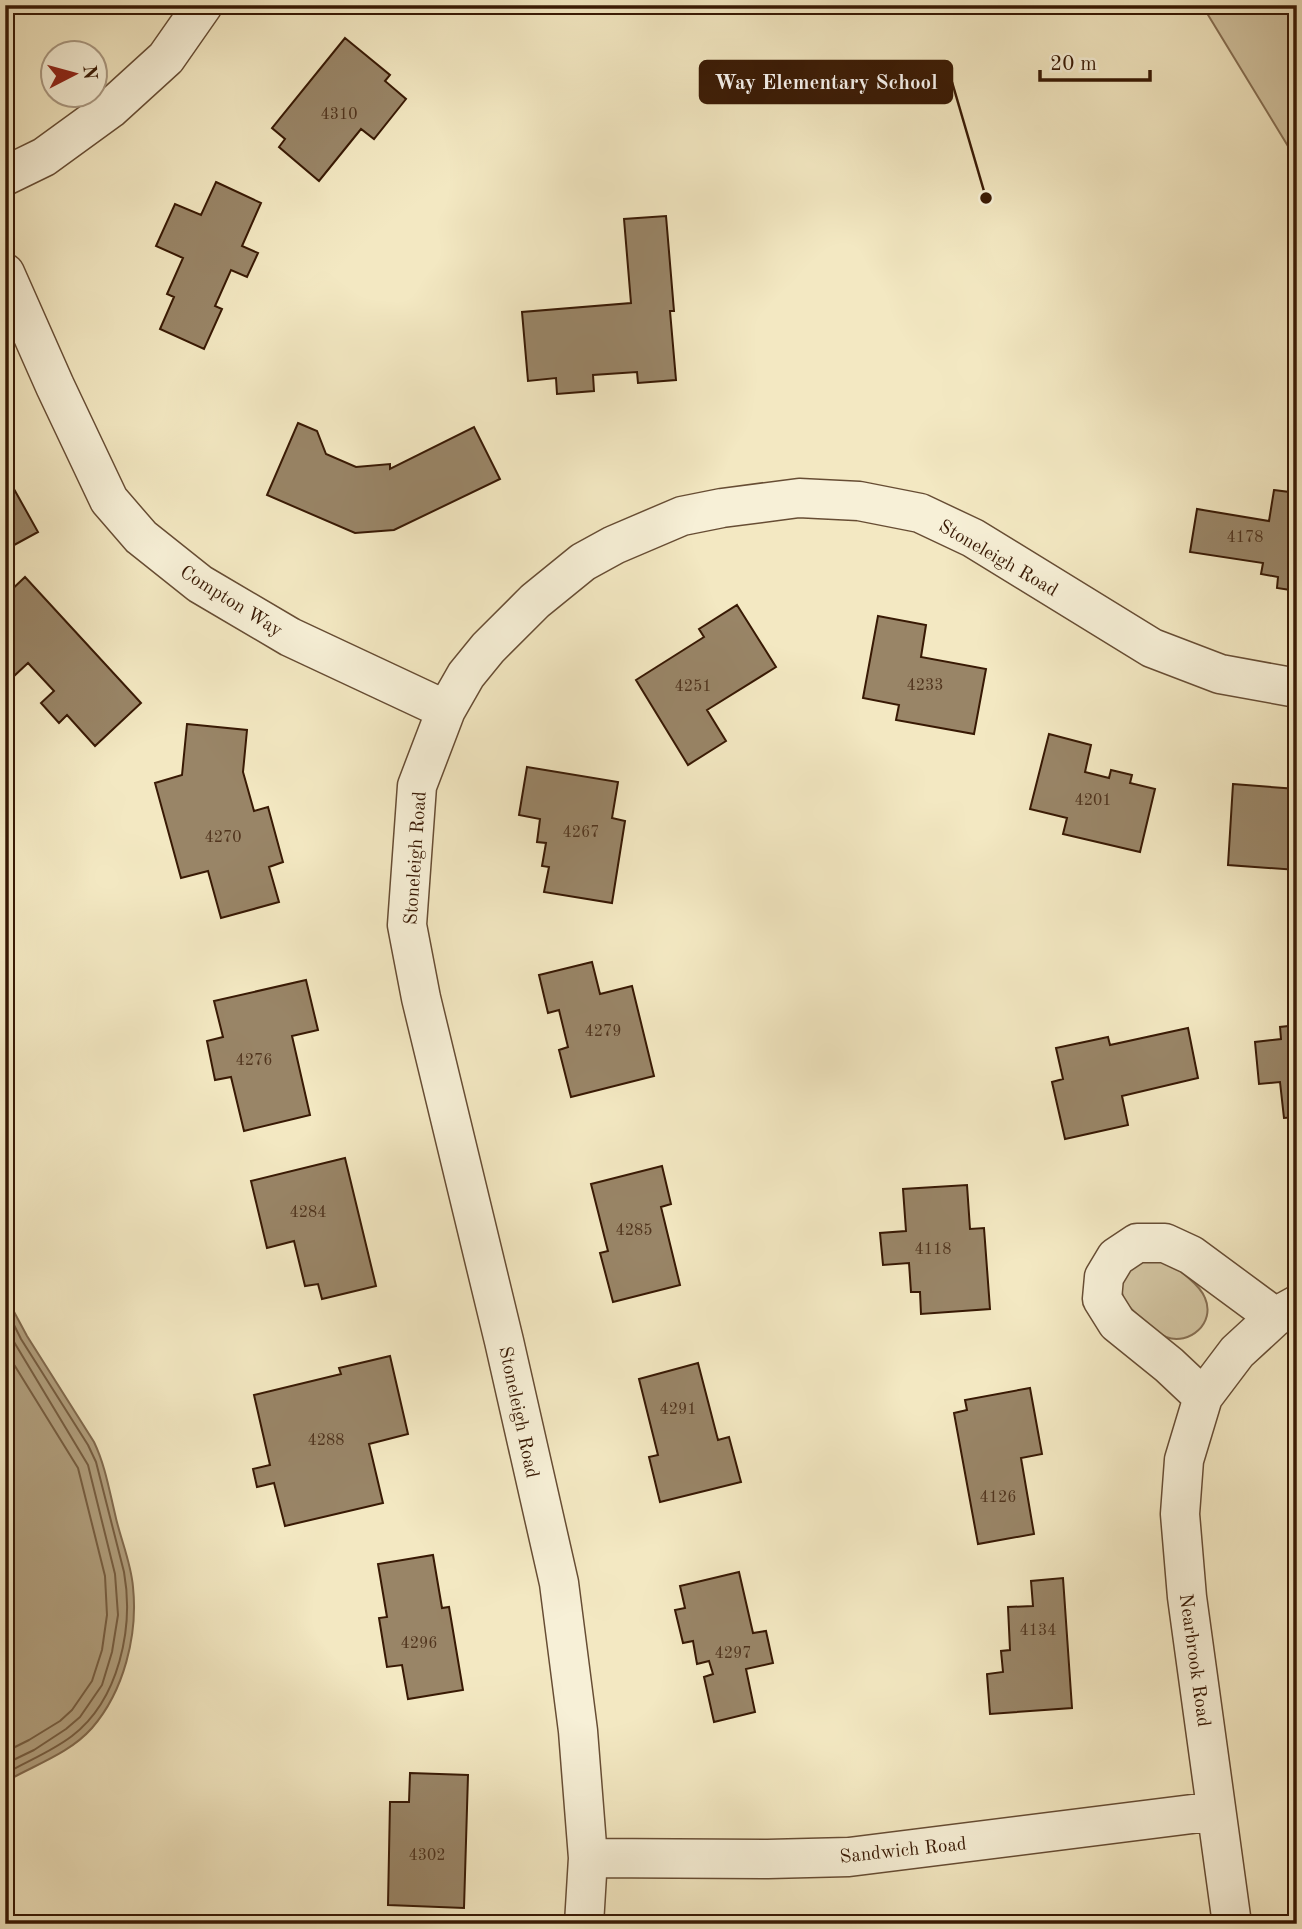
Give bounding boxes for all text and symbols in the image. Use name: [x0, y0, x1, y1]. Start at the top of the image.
north arrow: [38, 38, 108, 108]
scale bar: [1040, 38, 1150, 82]
text: 20 m: [1050, 54, 1097, 75]
callout: Way Elementary School: [700, 61, 952, 103]
text: N: [78, 64, 99, 81]
text: Way Elementary School: [714, 73, 938, 94]
house number: 4310: [320, 107, 358, 123]
street label: Stoneleigh Road: [935, 517, 1061, 601]
house number: 4178: [1226, 530, 1264, 546]
street label: Compton Way: [176, 563, 285, 641]
house number: 4233: [906, 678, 944, 694]
house number: 4251: [674, 679, 712, 695]
street label: Stoneleigh Road: [402, 791, 431, 926]
house number: 4201: [1074, 793, 1112, 809]
house number: 4267: [562, 825, 600, 841]
house number: 4270: [204, 830, 242, 846]
house number: 4279: [584, 1024, 622, 1040]
house number: 4276: [235, 1053, 273, 1069]
house number: 4284: [289, 1205, 327, 1221]
house number: 4285: [615, 1223, 653, 1239]
house number: 4118: [914, 1242, 952, 1258]
street label: Stoneleigh Road: [494, 1345, 541, 1480]
house number: 4291: [659, 1402, 697, 1418]
house number: 4288: [307, 1433, 345, 1449]
house number: 4126: [979, 1490, 1017, 1506]
street label: Nearbrook Road: [1175, 1592, 1212, 1728]
house number: 4134: [1019, 1623, 1057, 1639]
house number: 4296: [400, 1636, 438, 1652]
house number: 4297: [714, 1646, 752, 1662]
street label: Sandwich Road: [839, 1835, 968, 1868]
house number: 4302: [408, 1848, 446, 1864]

